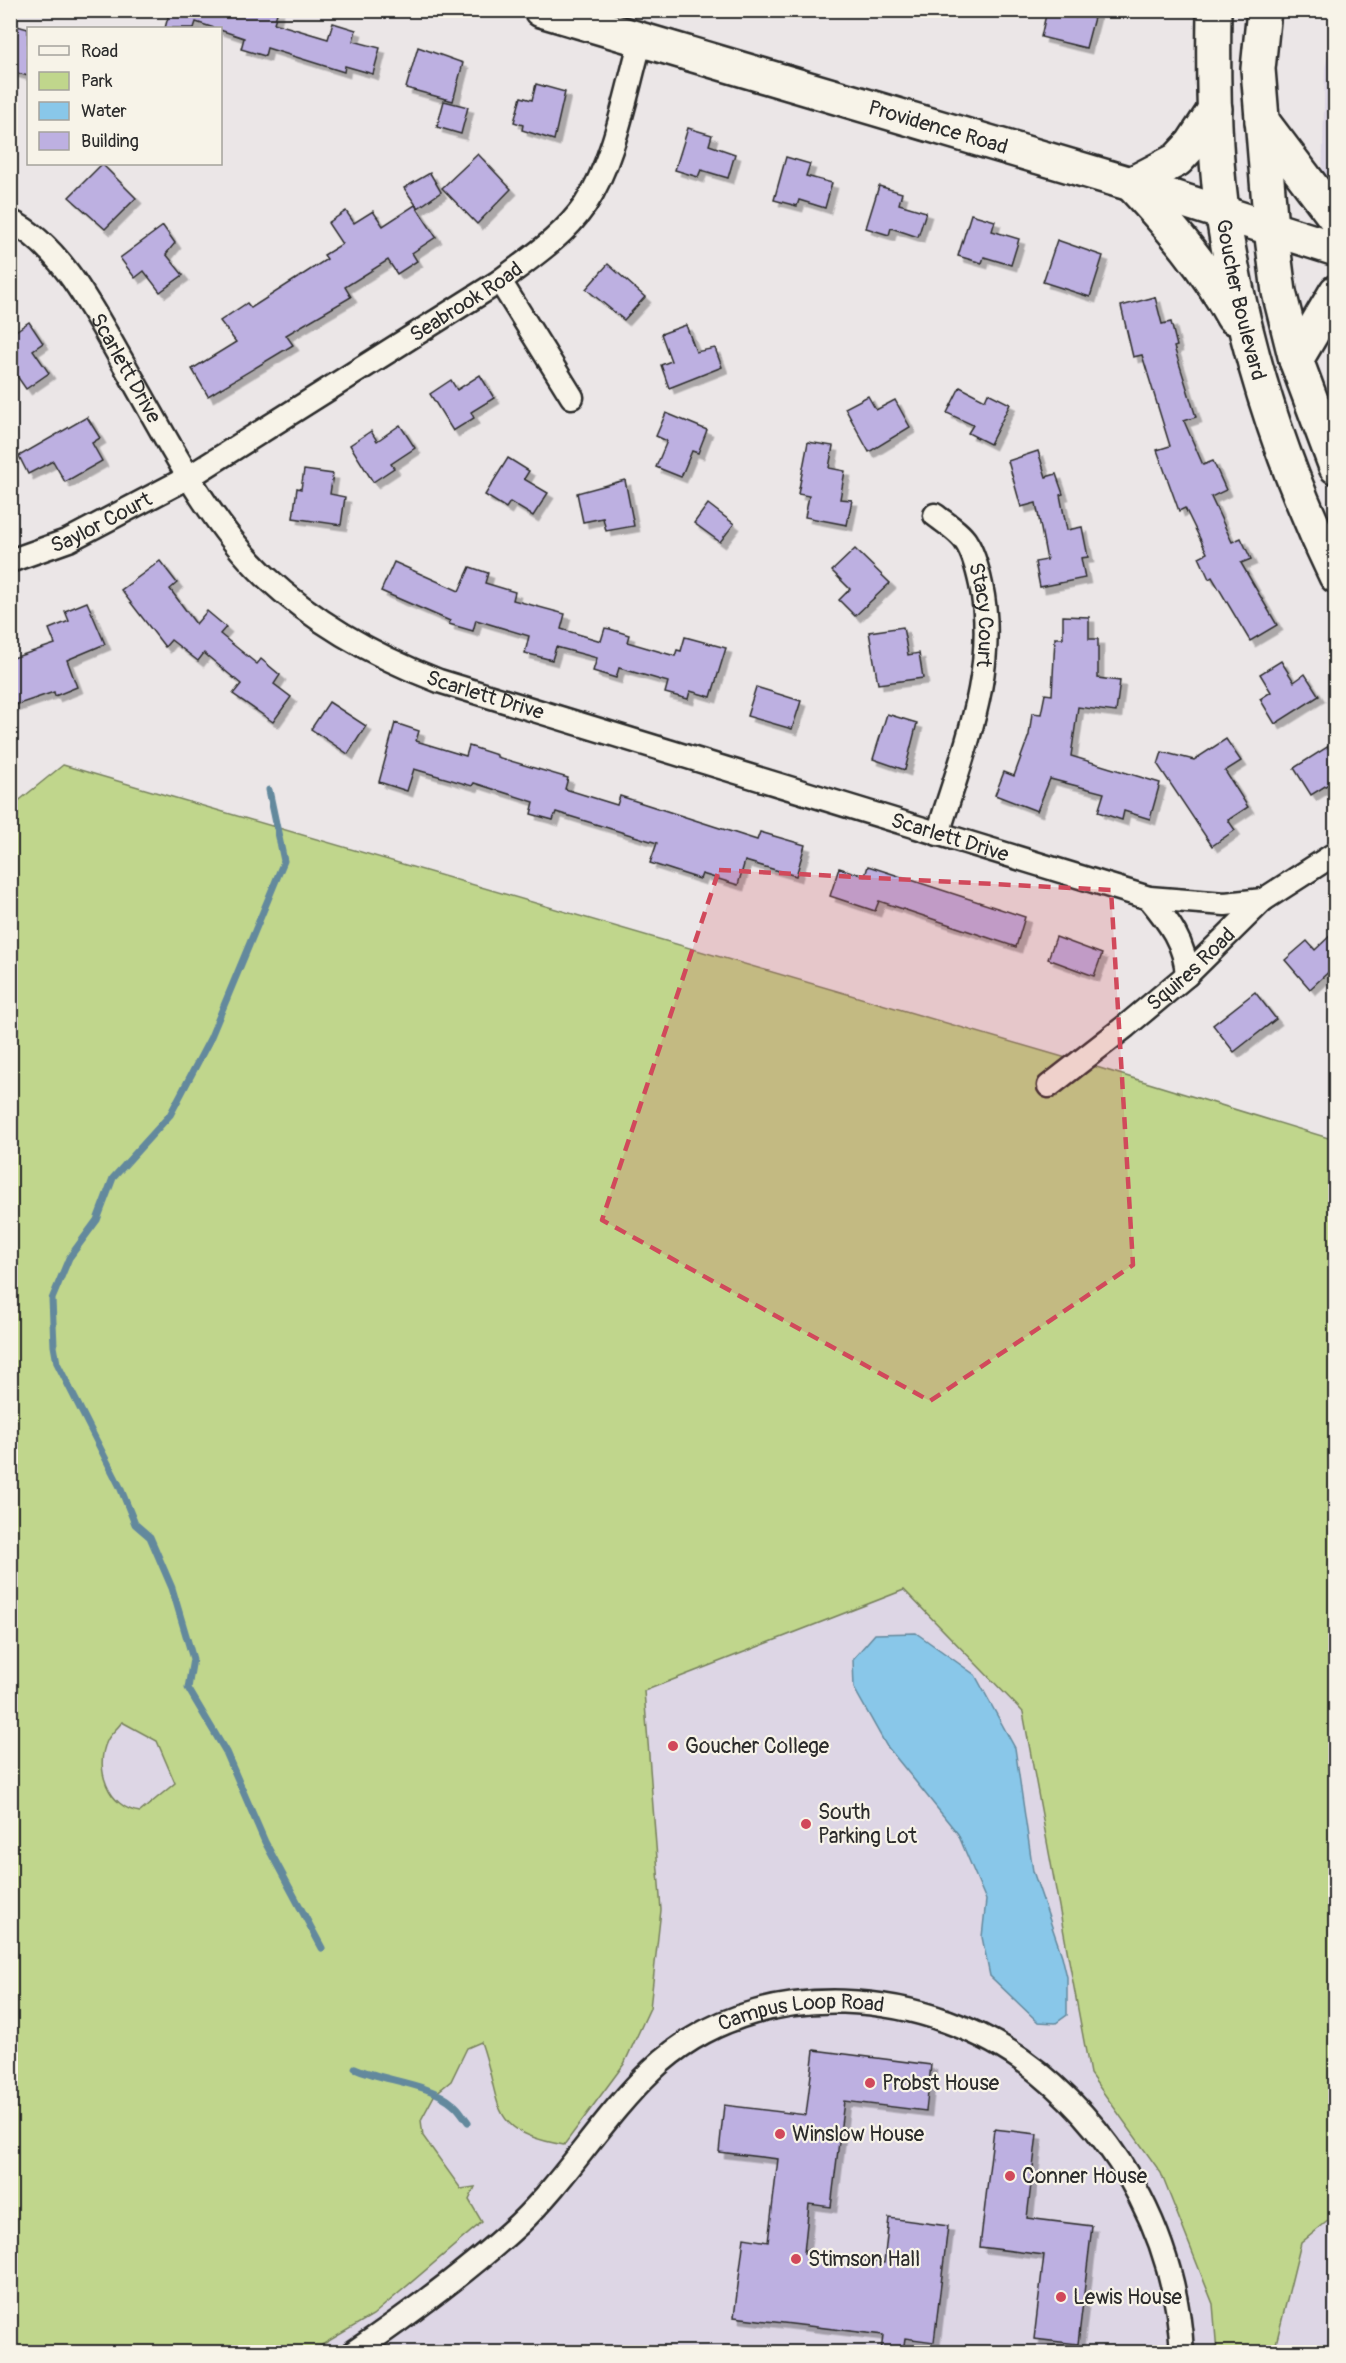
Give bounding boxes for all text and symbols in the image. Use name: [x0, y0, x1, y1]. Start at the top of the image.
legend: [27, 27, 222, 165]
text: Road: [81, 40, 118, 63]
text: Park: [81, 70, 113, 93]
street label: Providence Road: [865, 94, 1011, 161]
text: Water: [81, 100, 127, 123]
text: Building: [81, 130, 139, 153]
street label: Goucher Boulevard: [1210, 217, 1272, 384]
street label: Seabrook Road: [405, 256, 528, 348]
street label: Scarlett Drive: [84, 308, 168, 428]
street label: Saylor Court: [47, 486, 157, 559]
street label: Stacy Court: [962, 560, 999, 669]
street label: Scarlett Drive: [422, 664, 548, 727]
street label: Scarlett Drive: [888, 807, 1013, 869]
street label: Squires Road: [1141, 922, 1241, 1017]
place label: Goucher College: [685, 1733, 830, 1760]
marker: Goucher College: [666, 1739, 680, 1753]
place label: South Parking Lot: [818, 1799, 917, 1850]
marker: South Parking Lot: [799, 1817, 813, 1831]
street label: Campus Loop Road: [714, 1988, 886, 2038]
place label: Probst House: [882, 2070, 1000, 2097]
marker: Probst House: [863, 2076, 877, 2090]
place label: Winslow House: [792, 2121, 925, 2148]
marker: Winslow House: [773, 2127, 787, 2141]
place label: Conner House: [1022, 2163, 1148, 2190]
marker: Conner House: [1003, 2169, 1017, 2183]
place label: Stimson Hall: [808, 2246, 920, 2273]
marker: Stimson Hall: [789, 2252, 803, 2266]
place label: Lewis House: [1073, 2284, 1183, 2311]
marker: Lewis House: [1054, 2290, 1068, 2304]

